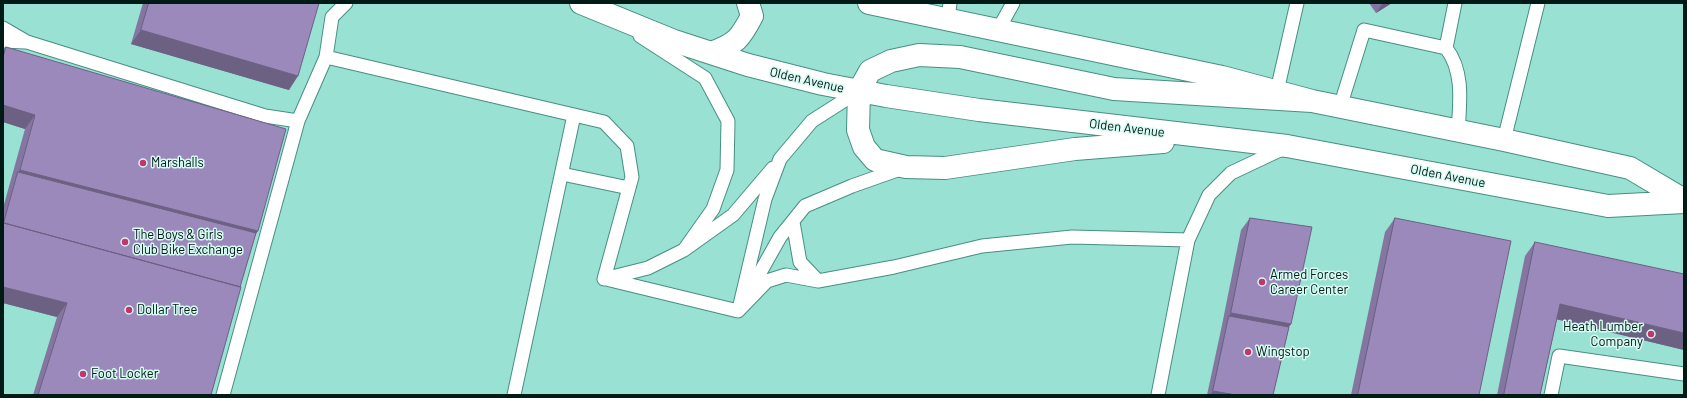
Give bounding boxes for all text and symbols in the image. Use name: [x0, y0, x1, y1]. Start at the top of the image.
street label: Olden Avenue: [768, 64, 846, 96]
street label: Olden Avenue: [1088, 116, 1166, 140]
place label: Marshalls: [151, 155, 204, 171]
marker: Marshalls: [138, 158, 148, 168]
street label: Olden Avenue: [1409, 161, 1487, 191]
place label: The Boys & Girls Club Bike Exchange: [133, 227, 243, 258]
marker: The Boys & Girls Club Bike Exchange: [120, 237, 130, 247]
place label: Armed Forces Career Center: [1270, 267, 1348, 298]
marker: Armed Forces Career Center: [1257, 277, 1267, 287]
place label: Dollar Tree: [137, 302, 197, 318]
marker: Dollar Tree: [124, 305, 134, 315]
place label: Heath Lumber Company: [1563, 319, 1643, 350]
marker: Heath Lumber Company: [1646, 329, 1656, 339]
place label: Wingstop: [1256, 344, 1310, 360]
marker: Wingstop: [1243, 347, 1253, 357]
place label: Foot Locker: [91, 366, 158, 382]
marker: Foot Locker: [78, 369, 88, 379]

